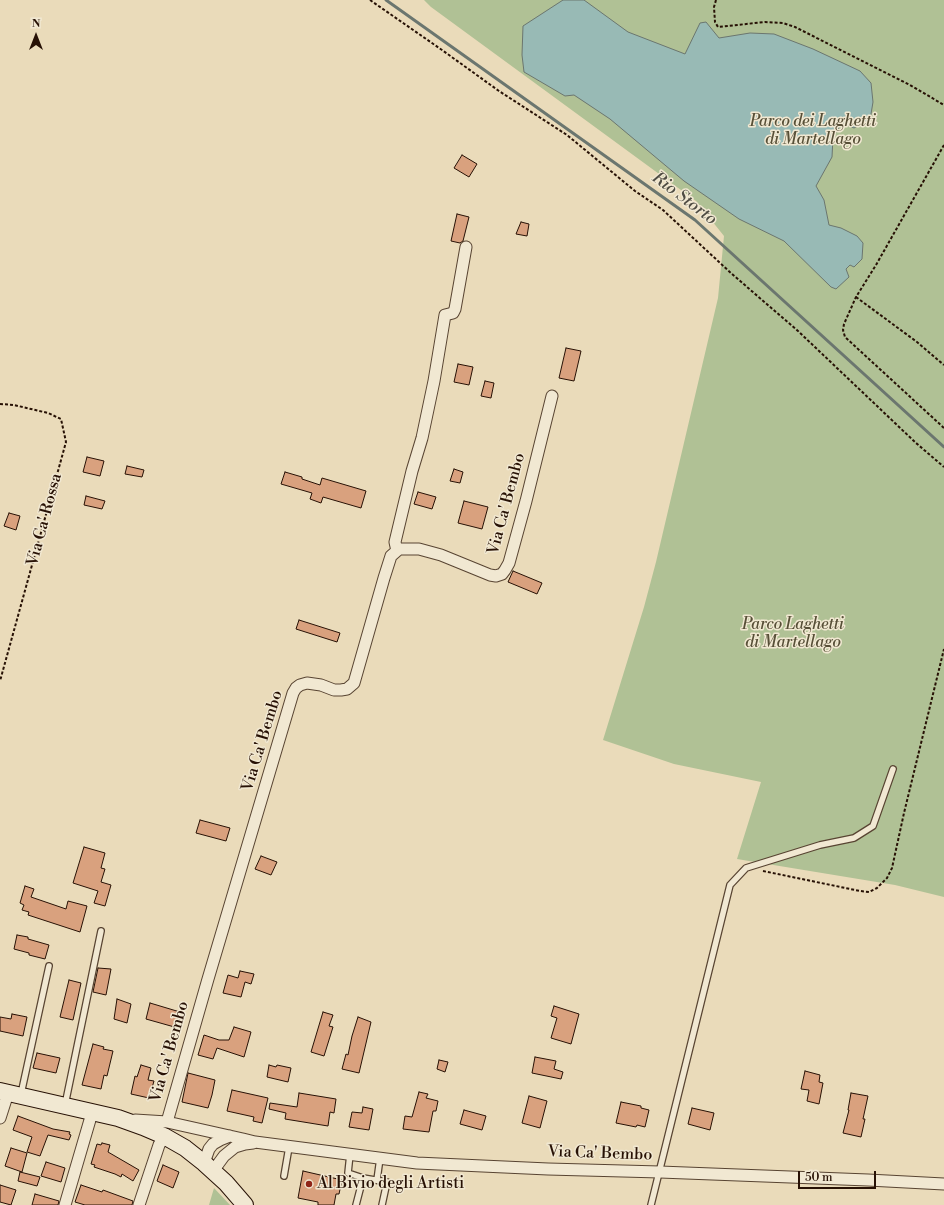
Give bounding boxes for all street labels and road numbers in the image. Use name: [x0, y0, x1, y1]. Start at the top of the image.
street label: Via Ca' Bembo: [484, 451, 530, 557]
street label: Via Ca' Rossa: [23, 472, 67, 568]
street label: Via Ca' Bembo: [239, 688, 287, 794]
street label: Via Ca' Bembo: [146, 999, 194, 1105]
street label: Via Ca' Bembo: [547, 1143, 653, 1165]

